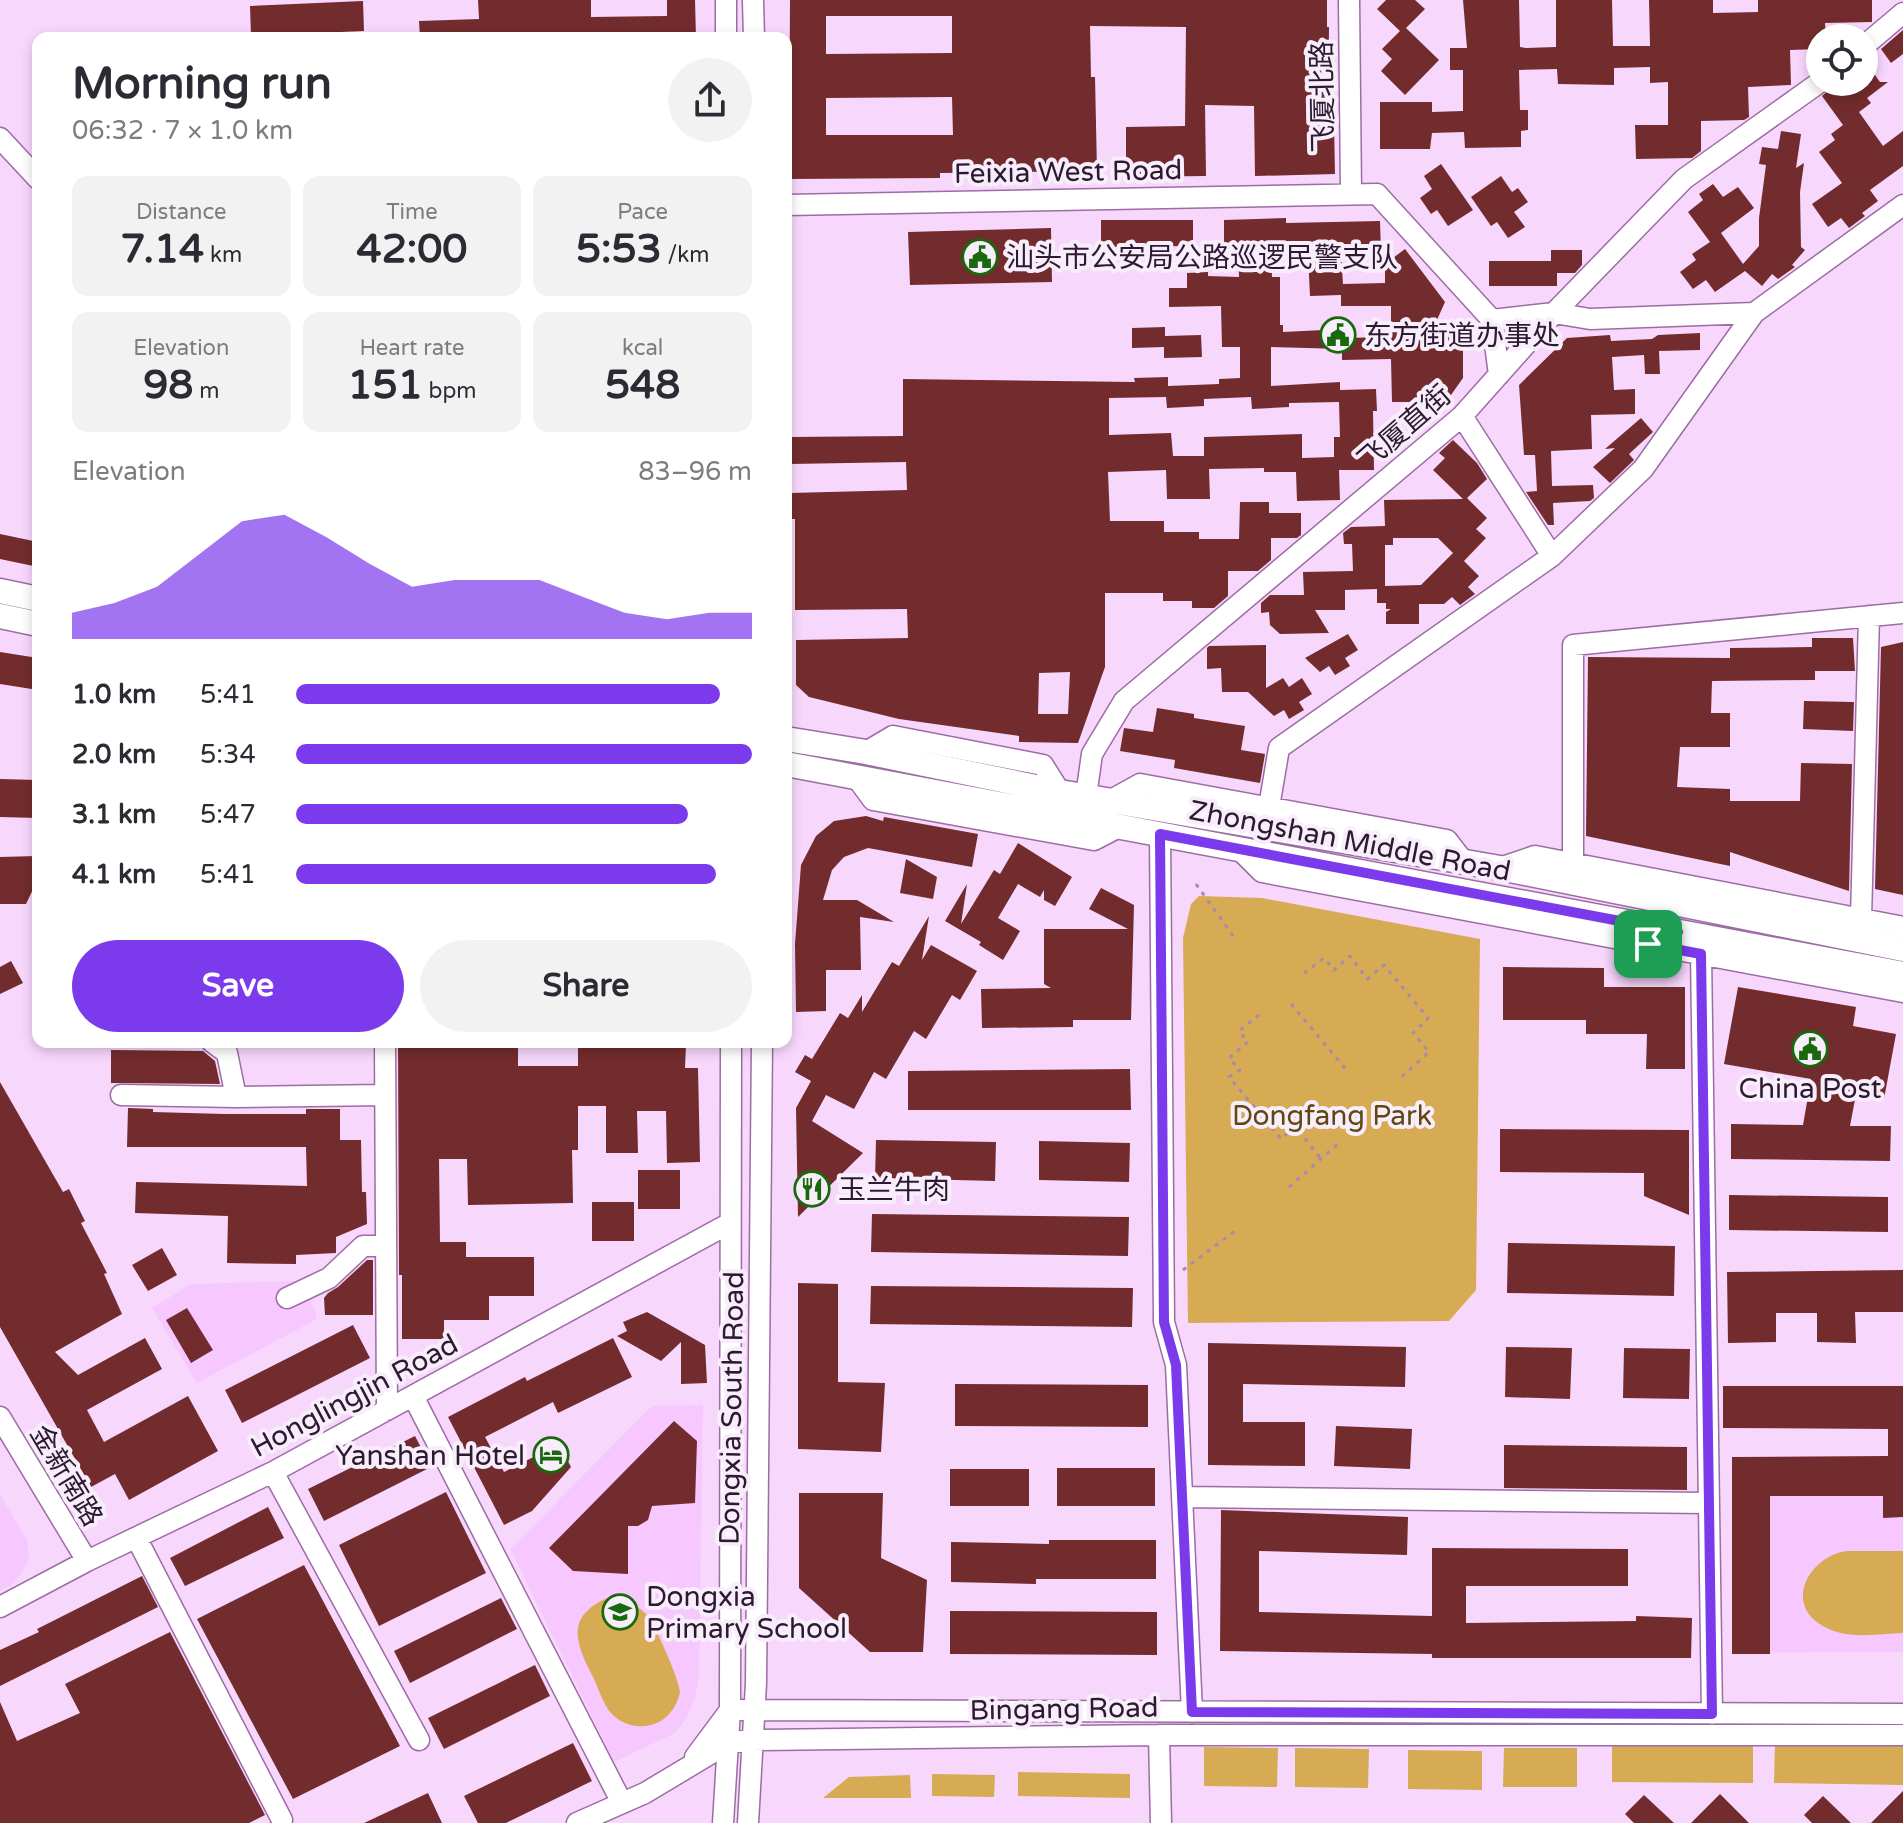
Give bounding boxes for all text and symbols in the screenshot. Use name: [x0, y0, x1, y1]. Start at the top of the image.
map controls: [1806, 24, 1878, 96]
button: locate: [1806, 24, 1878, 96]
street label: 飞厦北路: [1305, 41, 1341, 153]
text: Morning run: [72, 58, 332, 111]
button: share: [668, 58, 752, 142]
text: 06:32 · 7 × 1.0 km: [72, 115, 293, 146]
street label: Feixia West Road: [954, 153, 1183, 191]
text: Distance: [136, 199, 227, 225]
text: Time: [386, 199, 438, 225]
text: Pace: [617, 199, 668, 225]
text: 7.14: [120, 225, 204, 273]
text: 42:00: [357, 225, 467, 273]
text: 5:53: [576, 225, 662, 273]
public building icon: 汕头市公安局公路巡逻民警支队: [961, 238, 999, 276]
place label: 汕头市公安局公路巡逻民警支队: [1006, 241, 1398, 275]
text: km: [204, 242, 242, 268]
text: /km: [662, 242, 709, 268]
public building icon: 东方街道办事处: [1319, 316, 1357, 354]
place label: 东方街道办事处: [1364, 319, 1560, 353]
text: Elevation: [133, 335, 229, 361]
text: Heart rate: [360, 335, 464, 361]
text: kcal: [622, 335, 663, 361]
text: 98: [143, 361, 193, 409]
text: 151: [347, 361, 423, 409]
text: 548: [605, 361, 680, 409]
text: m: [193, 378, 219, 404]
text: bpm: [423, 378, 477, 404]
street label: 飞厦直街: [1351, 378, 1458, 477]
text: Elevation: [72, 456, 186, 487]
text: 83–96 m: [638, 456, 752, 487]
text: 1.0 km: [72, 679, 156, 710]
text: 5:41: [200, 679, 256, 710]
text: 2.0 km: [72, 739, 156, 770]
text: 5:34: [200, 739, 256, 770]
street label: Zhongshan Middle Road: [1186, 793, 1513, 889]
text: 3.1 km: [72, 799, 156, 830]
text: 5:47: [200, 799, 256, 830]
text: 4.1 km: [72, 859, 156, 890]
text: 5:41: [200, 859, 256, 890]
pin: [1614, 910, 1682, 978]
icon: arrive: [1626, 922, 1670, 966]
button: Save: [72, 940, 404, 1032]
button: Share: [420, 940, 752, 1032]
public building icon: China Post: [1791, 1030, 1829, 1068]
place label: China Post: [1738, 1072, 1882, 1106]
park label: Dongfang Park: [1232, 1099, 1432, 1133]
restaurant icon: 玉兰牛肉: [793, 1170, 831, 1208]
place label: 玉兰牛肉: [838, 1173, 950, 1207]
street label: Dongxia South Road: [713, 1271, 751, 1545]
street label: Honglingjin Road: [245, 1327, 464, 1465]
street label: 金新南路: [23, 1419, 110, 1532]
hotel icon: Yanshan Hotel: [532, 1436, 570, 1474]
place label: Yanshan Hotel: [335, 1439, 525, 1473]
place label: Dongxia Primary School: [646, 1580, 847, 1646]
school or university icon: Dongxia Primary School: [601, 1593, 639, 1631]
street label: Bingang Road: [969, 1690, 1159, 1728]

